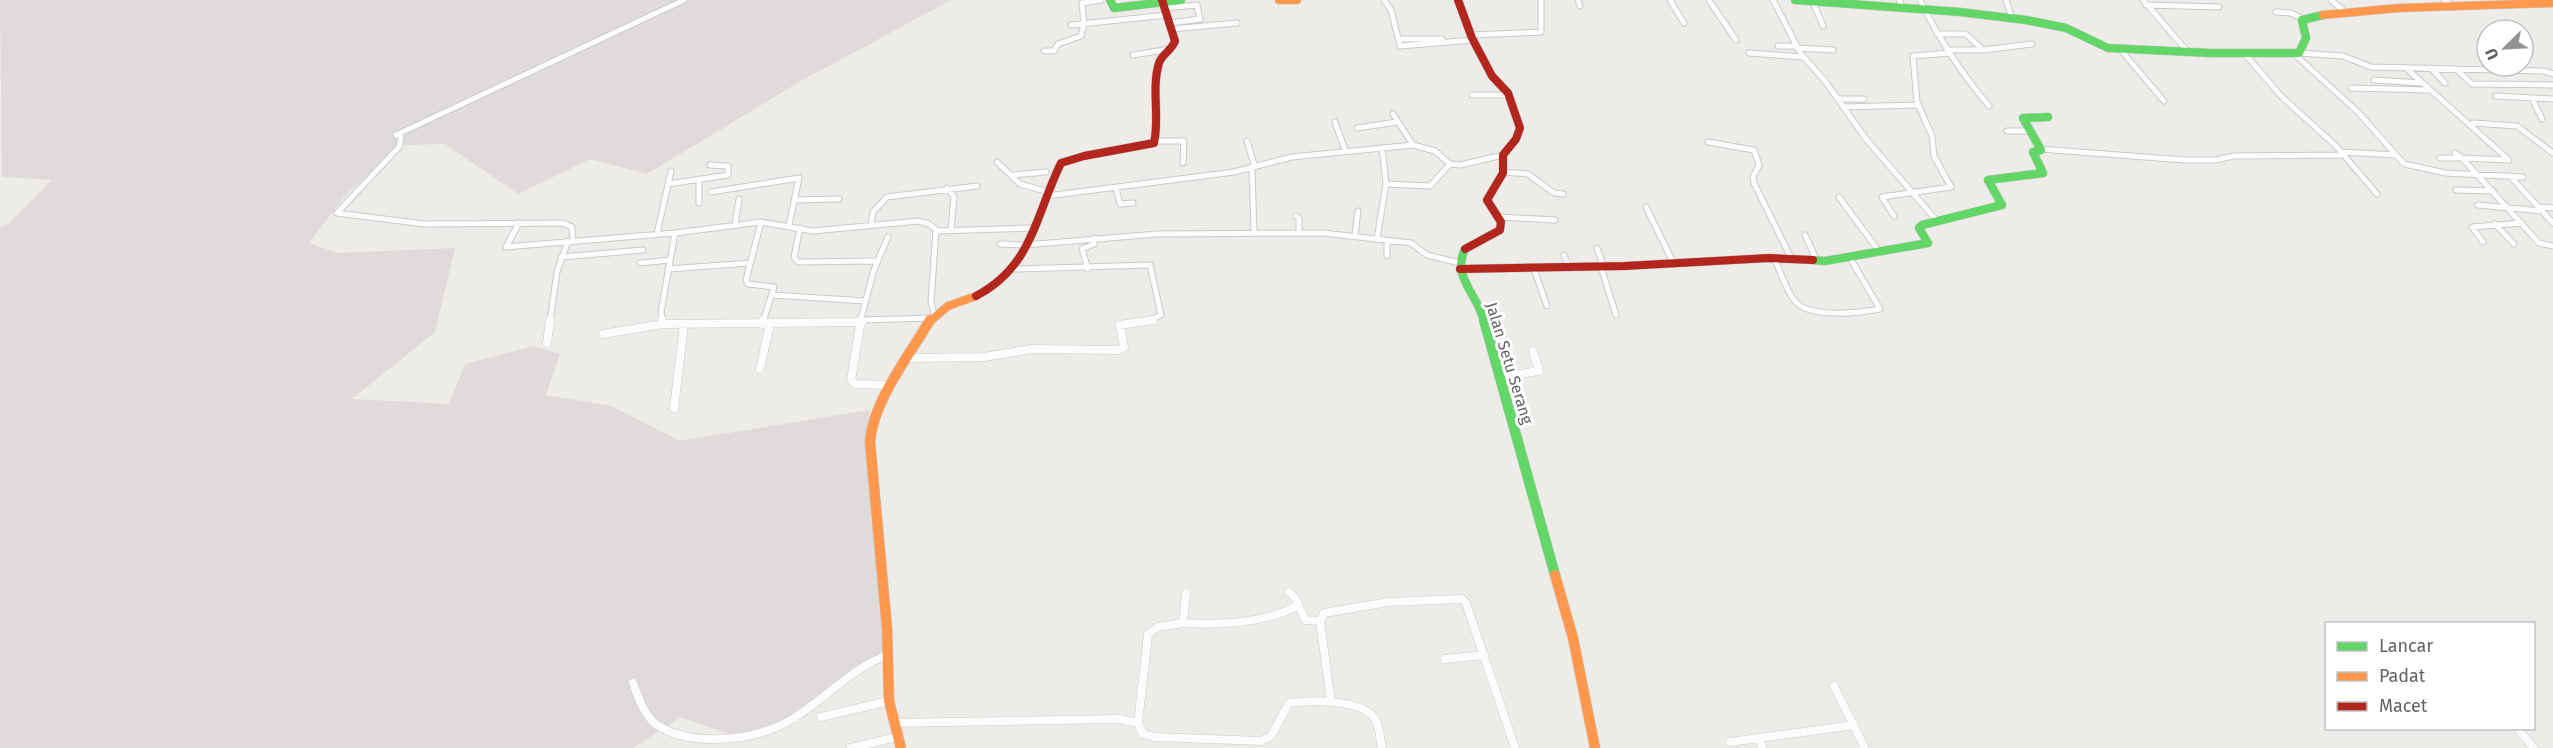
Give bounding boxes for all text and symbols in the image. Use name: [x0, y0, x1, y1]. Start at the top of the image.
north arrow: [2475, 18, 2535, 78]
text: U: [2481, 45, 2503, 63]
street label: Jalan Setu Serang: [1482, 300, 1537, 427]
legend: [2325, 622, 2535, 730]
text: Lancar: [2379, 635, 2433, 657]
text: Padat: [2379, 665, 2426, 687]
text: Macet: [2379, 695, 2428, 717]

